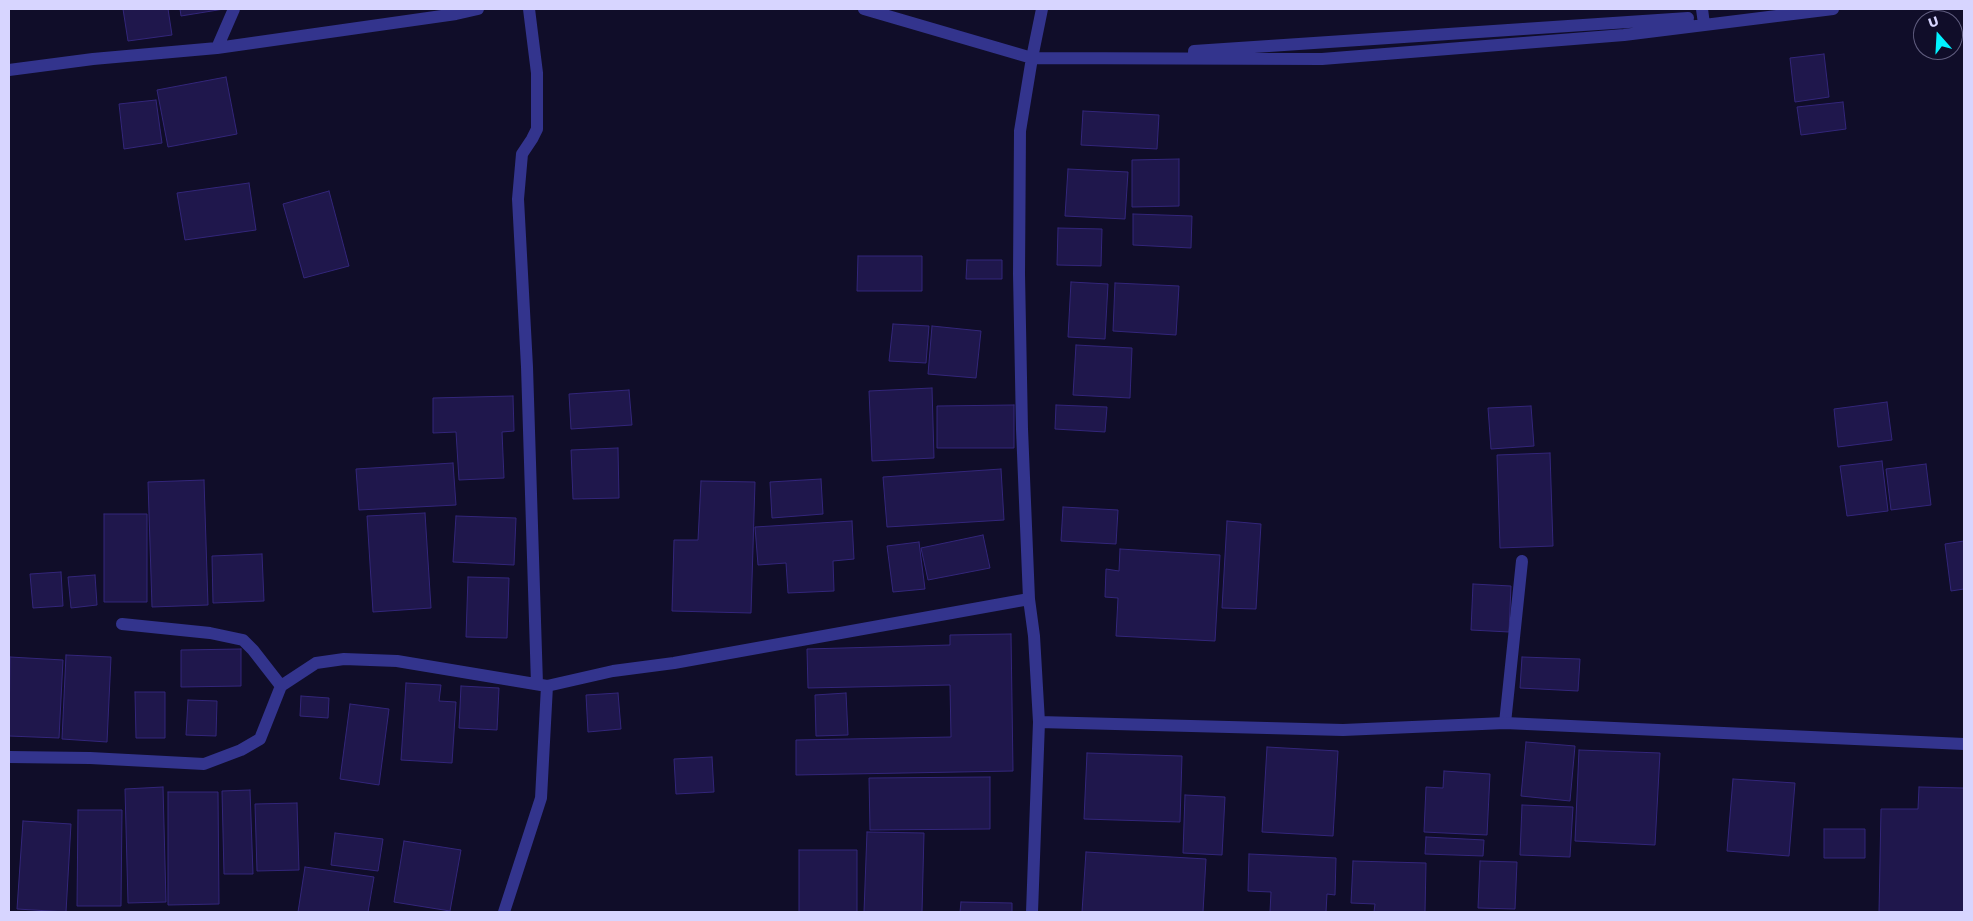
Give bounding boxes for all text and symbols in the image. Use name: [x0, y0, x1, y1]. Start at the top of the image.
north arrow: [1913, 10, 1963, 60]
text: U: [1926, 13, 1941, 31]

